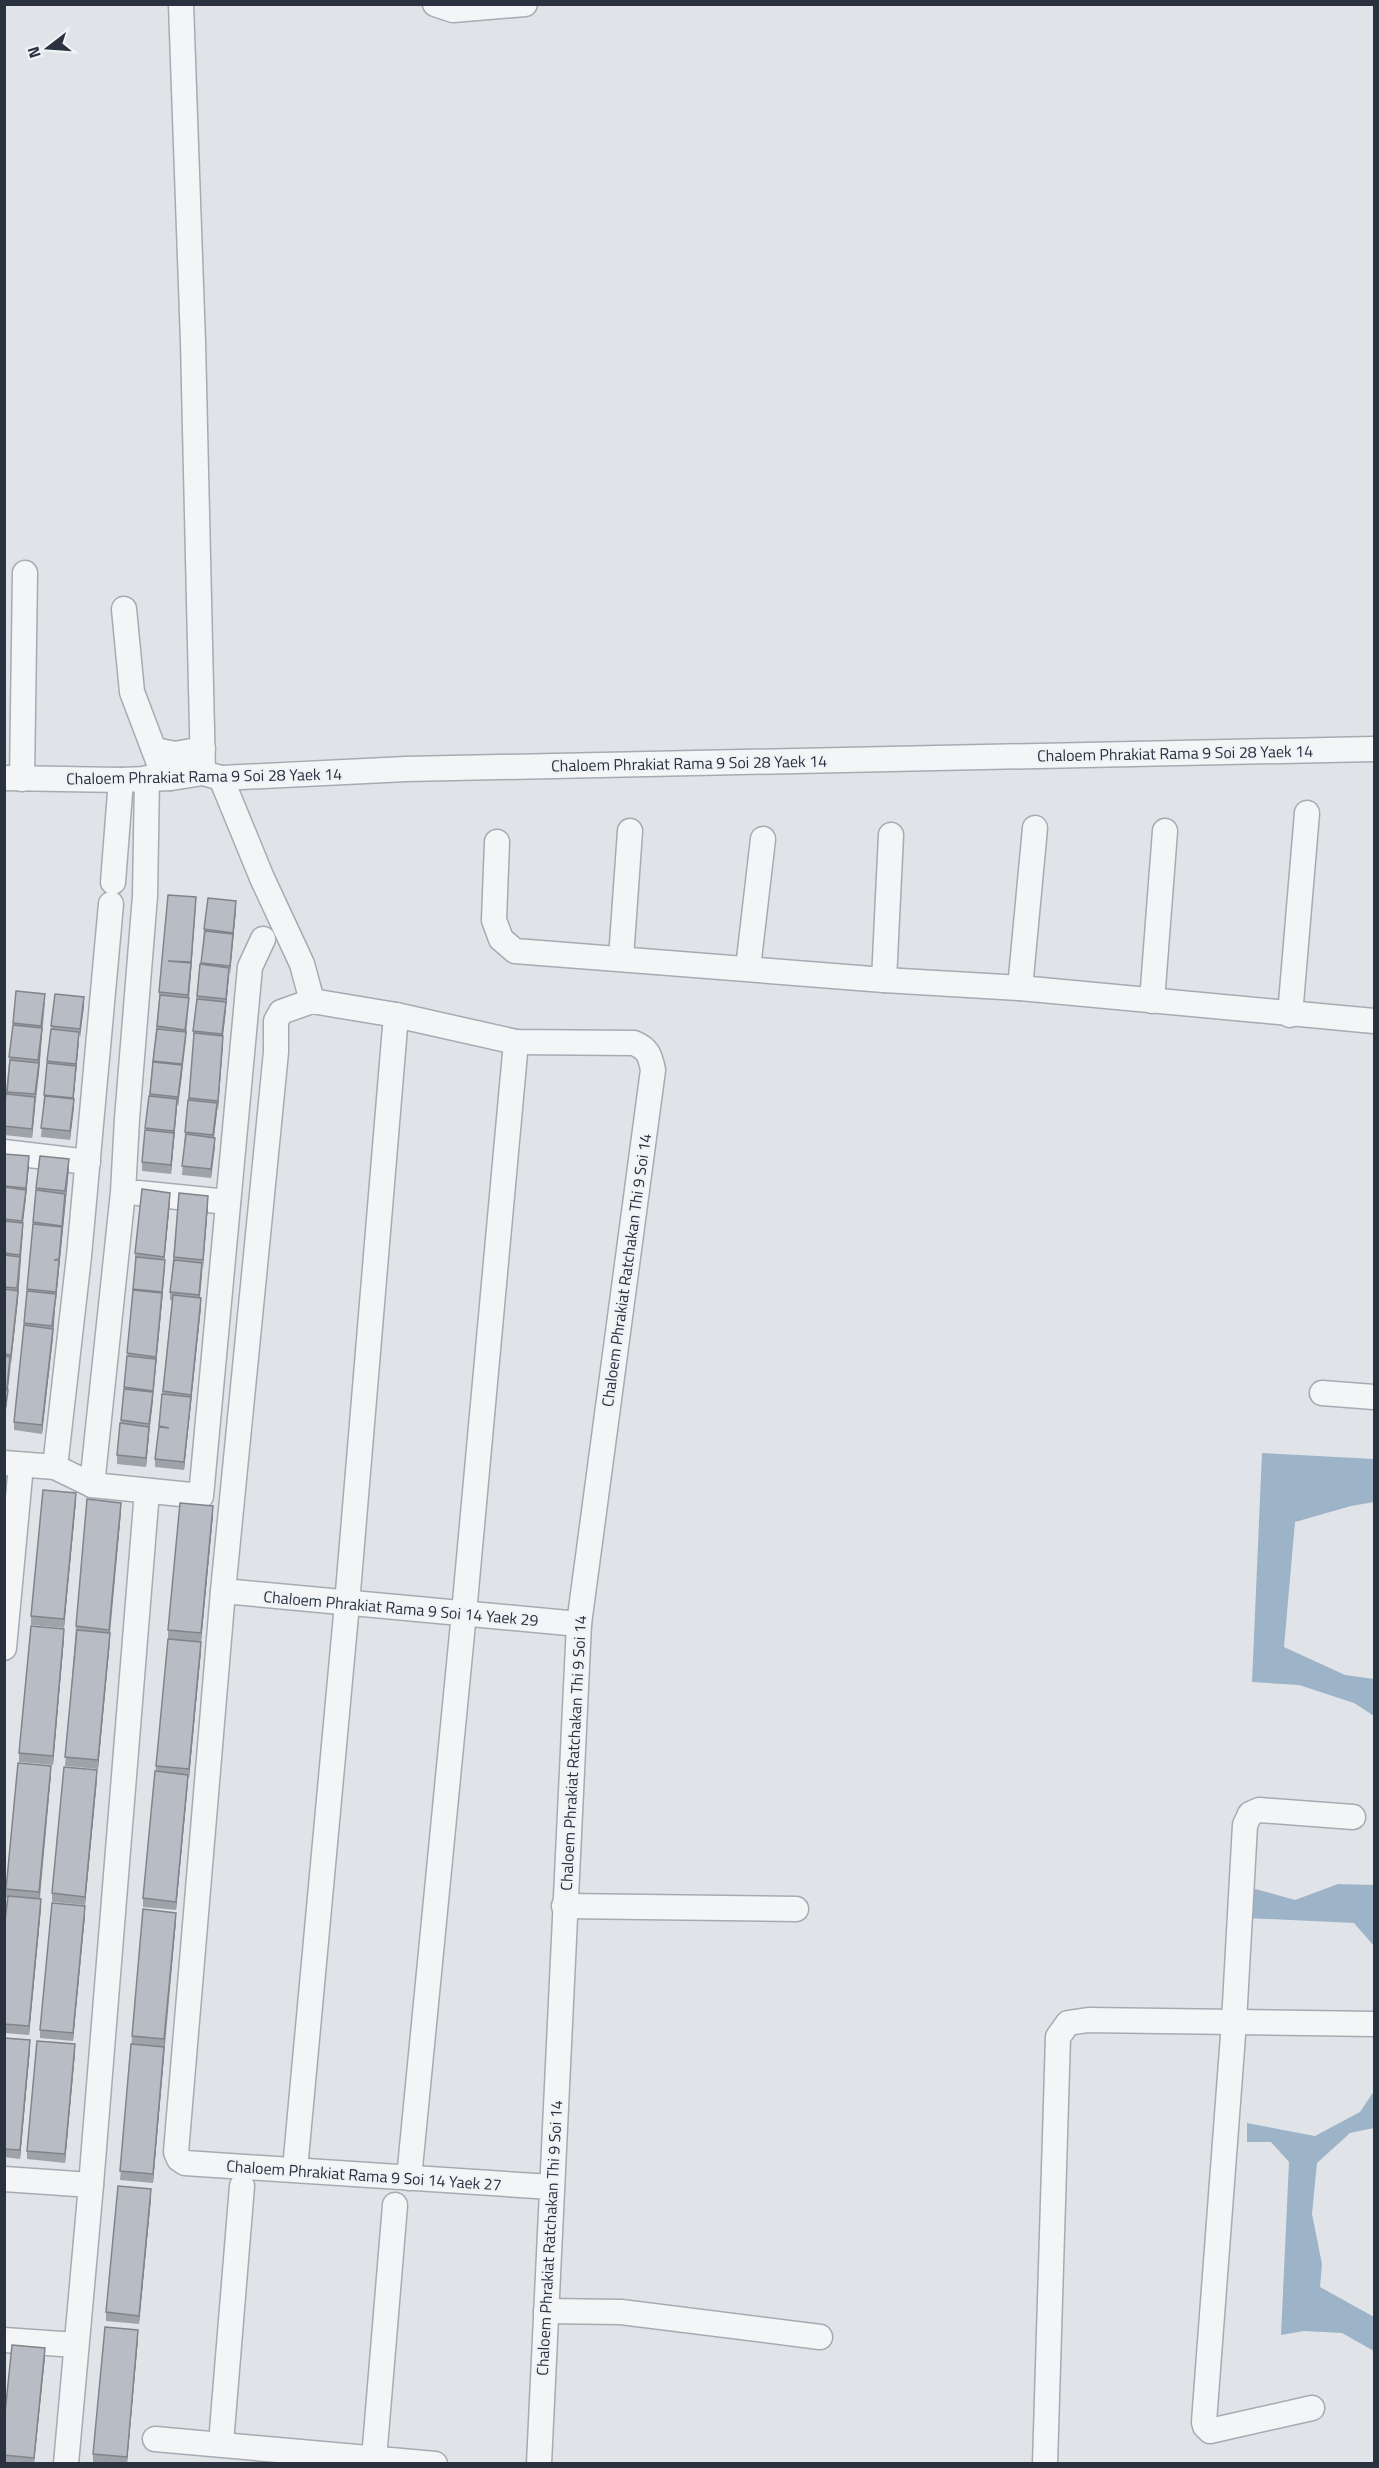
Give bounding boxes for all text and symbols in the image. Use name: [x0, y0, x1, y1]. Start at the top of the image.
north arrow: [18, 18, 78, 78]
text: N: [21, 44, 47, 61]
street label: Chaloem Phrakiat Rama 9 Soi 28 Yaek 14: [1037, 739, 1313, 767]
street label: Chaloem Phrakiat Rama 9 Soi 28 Yaek 14: [551, 749, 827, 777]
street label: Chaloem Phrakiat Rama 9 Soi 28 Yaek 14: [66, 762, 342, 790]
street label: Chaloem Phrakiat Ratchakan Thi 9 Soi 14: [595, 1132, 657, 1408]
street label: Chaloem Phrakiat Rama 9 Soi 14 Yaek 29: [262, 1584, 540, 1632]
street label: Chaloem Phrakiat Ratchakan Thi 9 Soi 14: [554, 1615, 592, 1891]
street label: Chaloem Phrakiat Ratchakan Thi 9 Soi 14: [530, 2100, 568, 2376]
street label: Chaloem Phrakiat Rama 9 Soi 14 Yaek 27: [225, 2153, 503, 2197]

